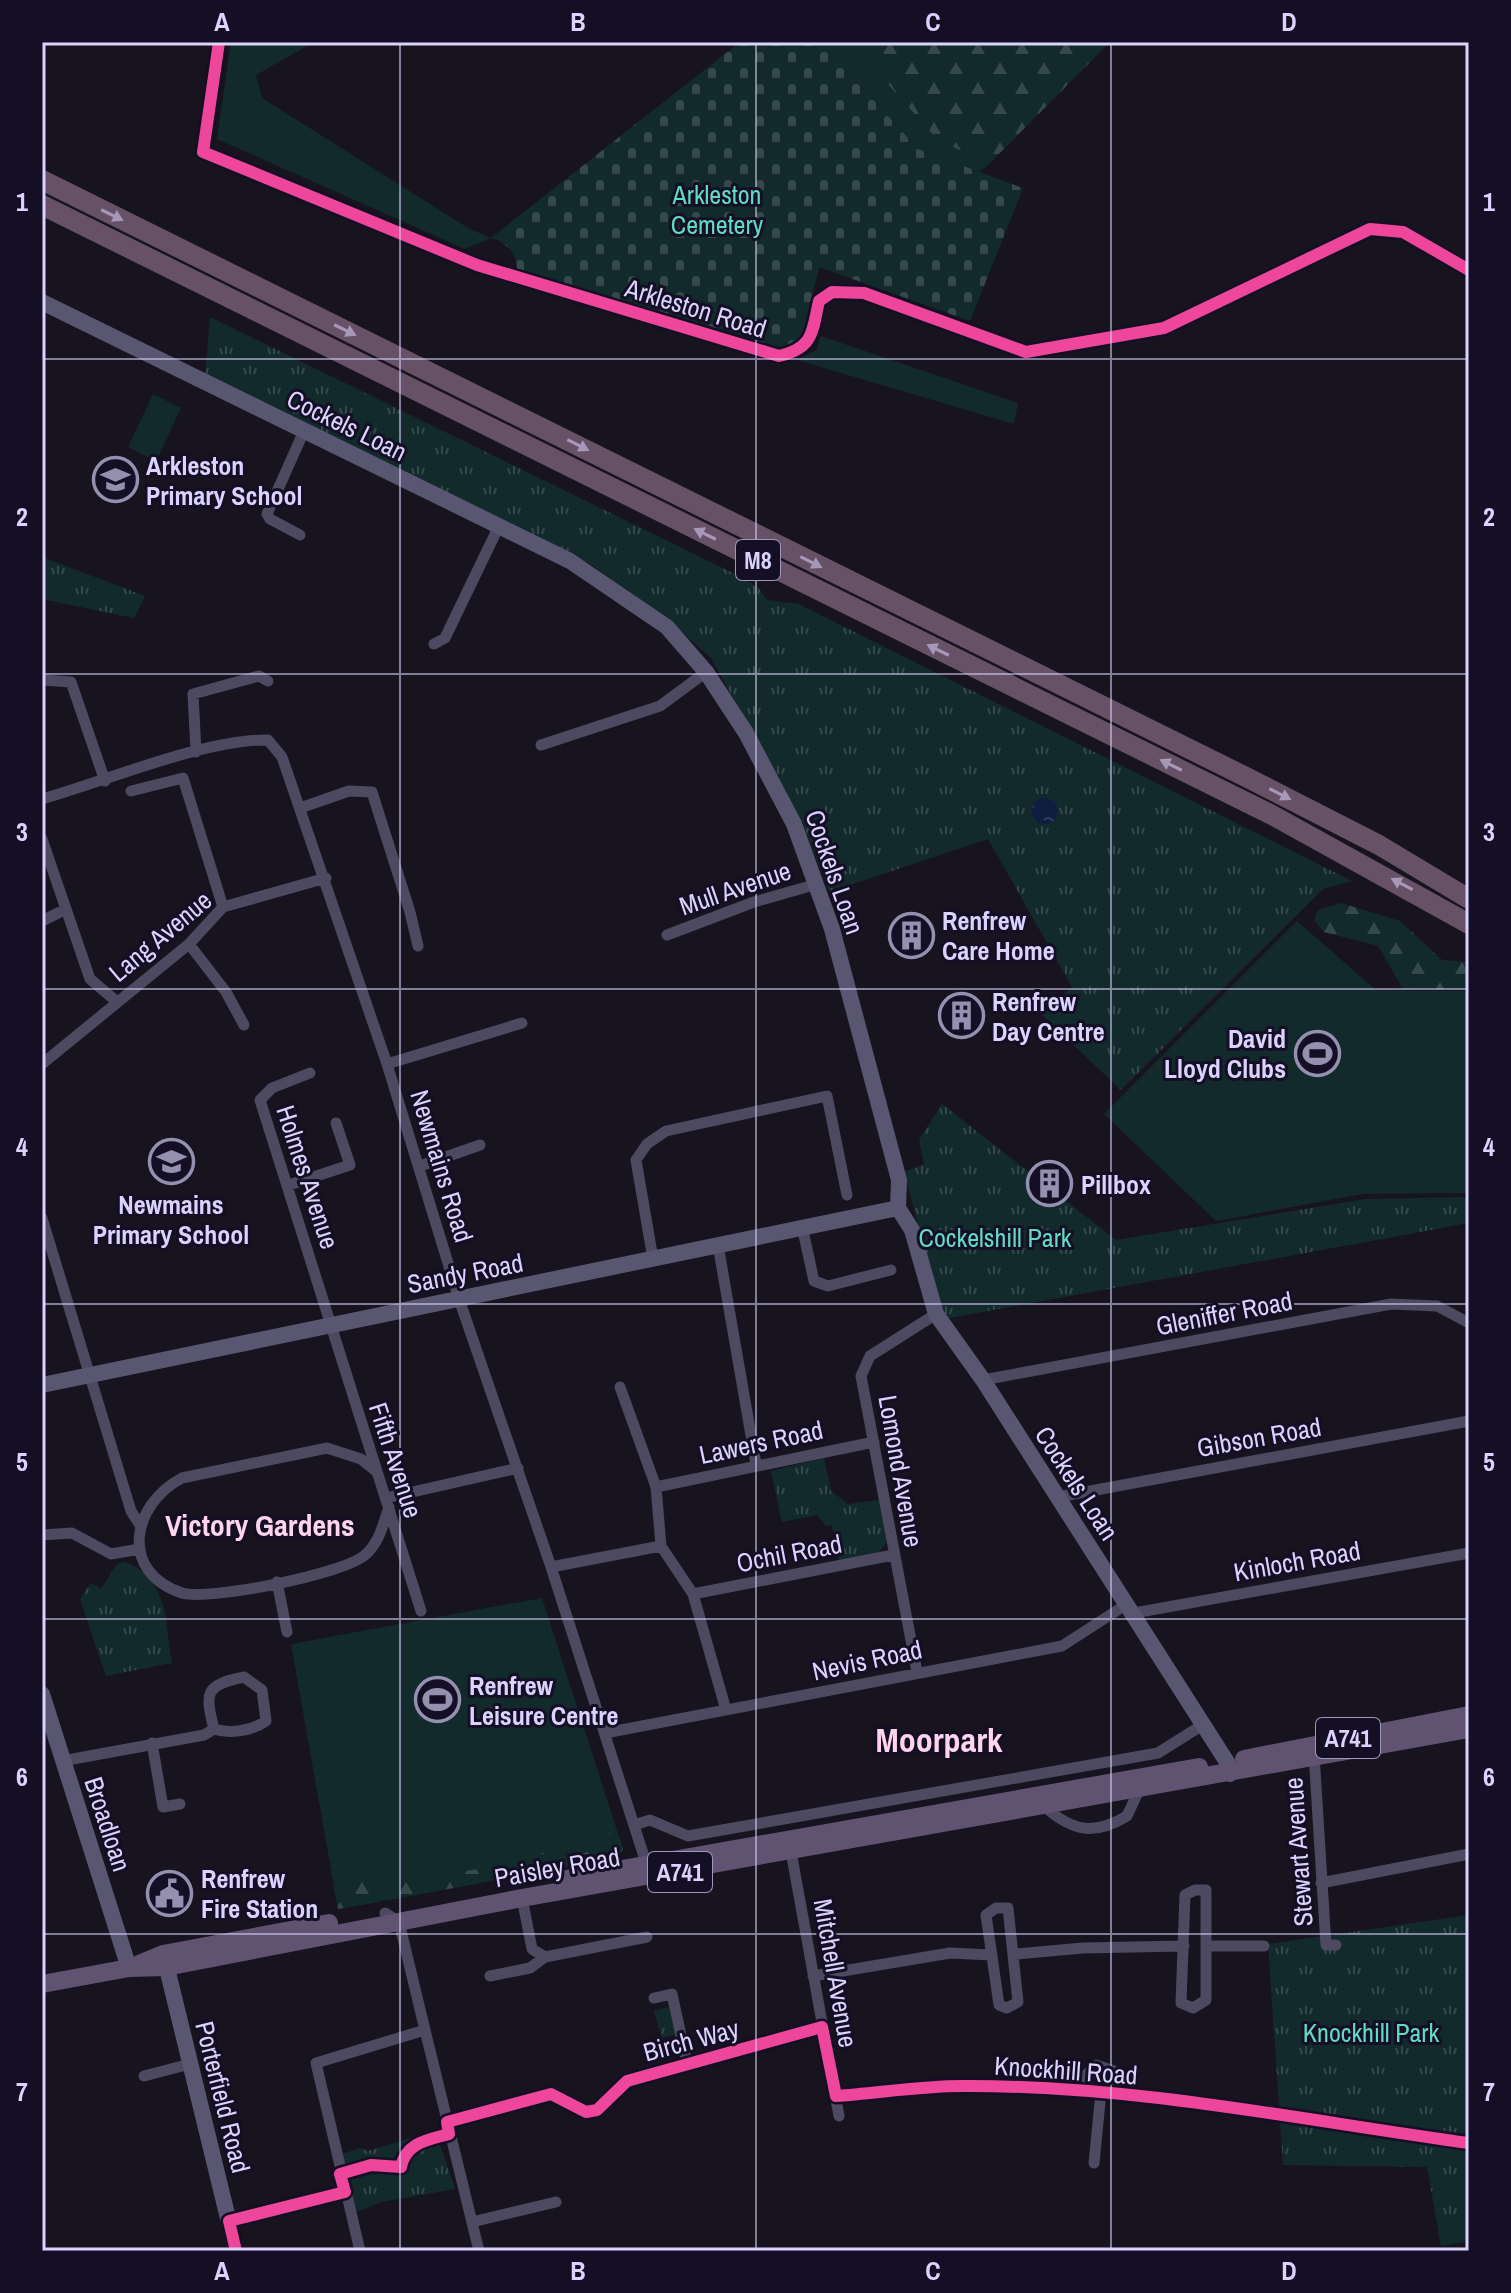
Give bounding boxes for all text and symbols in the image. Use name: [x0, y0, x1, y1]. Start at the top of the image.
text: A: [214, 4, 230, 39]
text: B: [570, 4, 586, 39]
text: C: [925, 4, 941, 39]
text: D: [1281, 4, 1297, 39]
park label: Arkleston Cemetery: [671, 177, 764, 242]
text: 1: [16, 184, 28, 219]
text: 1: [1483, 184, 1495, 219]
one-way arrow: [100, 208, 124, 222]
street label: Arkleston Road: [620, 270, 771, 346]
one-way arrow: [334, 323, 357, 337]
street label: Cockels Loan: [281, 381, 413, 469]
one-way arrow: [567, 439, 590, 452]
place label: Arkleston Primary School: [146, 448, 302, 513]
school or university icon: Arkleston Primary School: [91, 456, 139, 504]
text: 2: [16, 499, 28, 534]
text: 2: [1483, 499, 1495, 534]
one-way arrow: [693, 527, 716, 541]
road number: M8: [736, 540, 780, 580]
one-way arrow: [799, 555, 822, 568]
one-way arrow: [926, 643, 949, 656]
one-way arrow: [1159, 758, 1182, 772]
one-way arrow: [1268, 787, 1291, 801]
street label: Cockels Loan: [797, 805, 873, 939]
text: 3: [16, 814, 28, 849]
text: 3: [1483, 814, 1495, 849]
street label: Mull Avenue: [675, 853, 795, 923]
one-way arrow: [1390, 878, 1413, 891]
street label: Lang Avenue: [101, 883, 219, 989]
place label: Renfrew Care Home: [942, 903, 1055, 968]
building icon: Renfrew Care Home: [887, 911, 935, 959]
place label: Renfrew Day Centre: [992, 984, 1105, 1049]
building icon: Renfrew Day Centre: [937, 992, 985, 1040]
place label: David Lloyd Clubs: [1164, 1021, 1286, 1086]
sports icon: David Lloyd Clubs: [1293, 1029, 1341, 1077]
street label: Newmains Road: [402, 1086, 482, 1246]
street label: Holmes Avenue: [268, 1101, 348, 1253]
text: 4: [16, 1129, 28, 1164]
text: 4: [1483, 1129, 1495, 1164]
school or university icon: Newmains Primary School: [147, 1137, 195, 1185]
building icon: Pillbox: [1026, 1160, 1074, 1208]
place label: Pillbox: [1081, 1167, 1151, 1202]
place label: Newmains Primary School: [93, 1187, 249, 1252]
park label: Cockelshill Park: [919, 1220, 1072, 1255]
street label: Sandy Road: [404, 1245, 526, 1301]
street label: Gleniffer Road: [1153, 1283, 1295, 1343]
street label: Lomond Avenue: [870, 1392, 932, 1550]
street label: Fifth Avenue: [361, 1398, 431, 1522]
street label: Gibson Road: [1194, 1409, 1324, 1465]
street label: Lawers Road: [696, 1412, 826, 1472]
street label: Cockels Loan: [1027, 1419, 1127, 1547]
text: 5: [16, 1444, 28, 1479]
text: 5: [1483, 1444, 1495, 1479]
district label: Victory Gardens: [165, 1505, 355, 1545]
street label: Ochil Road: [733, 1526, 845, 1580]
street label: Kinloch Road: [1231, 1533, 1363, 1589]
street label: Nevis Road: [809, 1631, 925, 1689]
place label: Renfrew Leisure Centre: [469, 1668, 618, 1733]
sports icon: Renfrew Leisure Centre: [414, 1676, 462, 1724]
district label: Moorpark: [875, 1717, 1003, 1763]
road number: A741: [1316, 1718, 1380, 1758]
text: 6: [16, 1759, 28, 1794]
text: 6: [1483, 1759, 1495, 1794]
street label: Broadloan: [76, 1772, 140, 1876]
street label: Stewart Avenue: [1275, 1776, 1321, 1928]
street label: Paisley Road: [492, 1839, 622, 1895]
road number: A741: [648, 1852, 712, 1892]
place label: Renfrew Fire Station: [201, 1861, 318, 1926]
public building icon: Renfrew Fire Station: [146, 1869, 194, 1917]
street label: Mitchell Avenue: [806, 1896, 866, 2050]
street label: Birch Way: [639, 2010, 743, 2070]
park label: Knockhill Park: [1303, 2015, 1439, 2050]
street label: Porterfield Road: [187, 2017, 259, 2177]
street label: Knockhill Road: [993, 2048, 1139, 2092]
text: 7: [16, 2074, 28, 2109]
text: 7: [1483, 2074, 1495, 2109]
text: A: [214, 2253, 230, 2288]
text: B: [570, 2253, 586, 2288]
text: C: [925, 2253, 941, 2288]
text: D: [1281, 2253, 1297, 2288]

